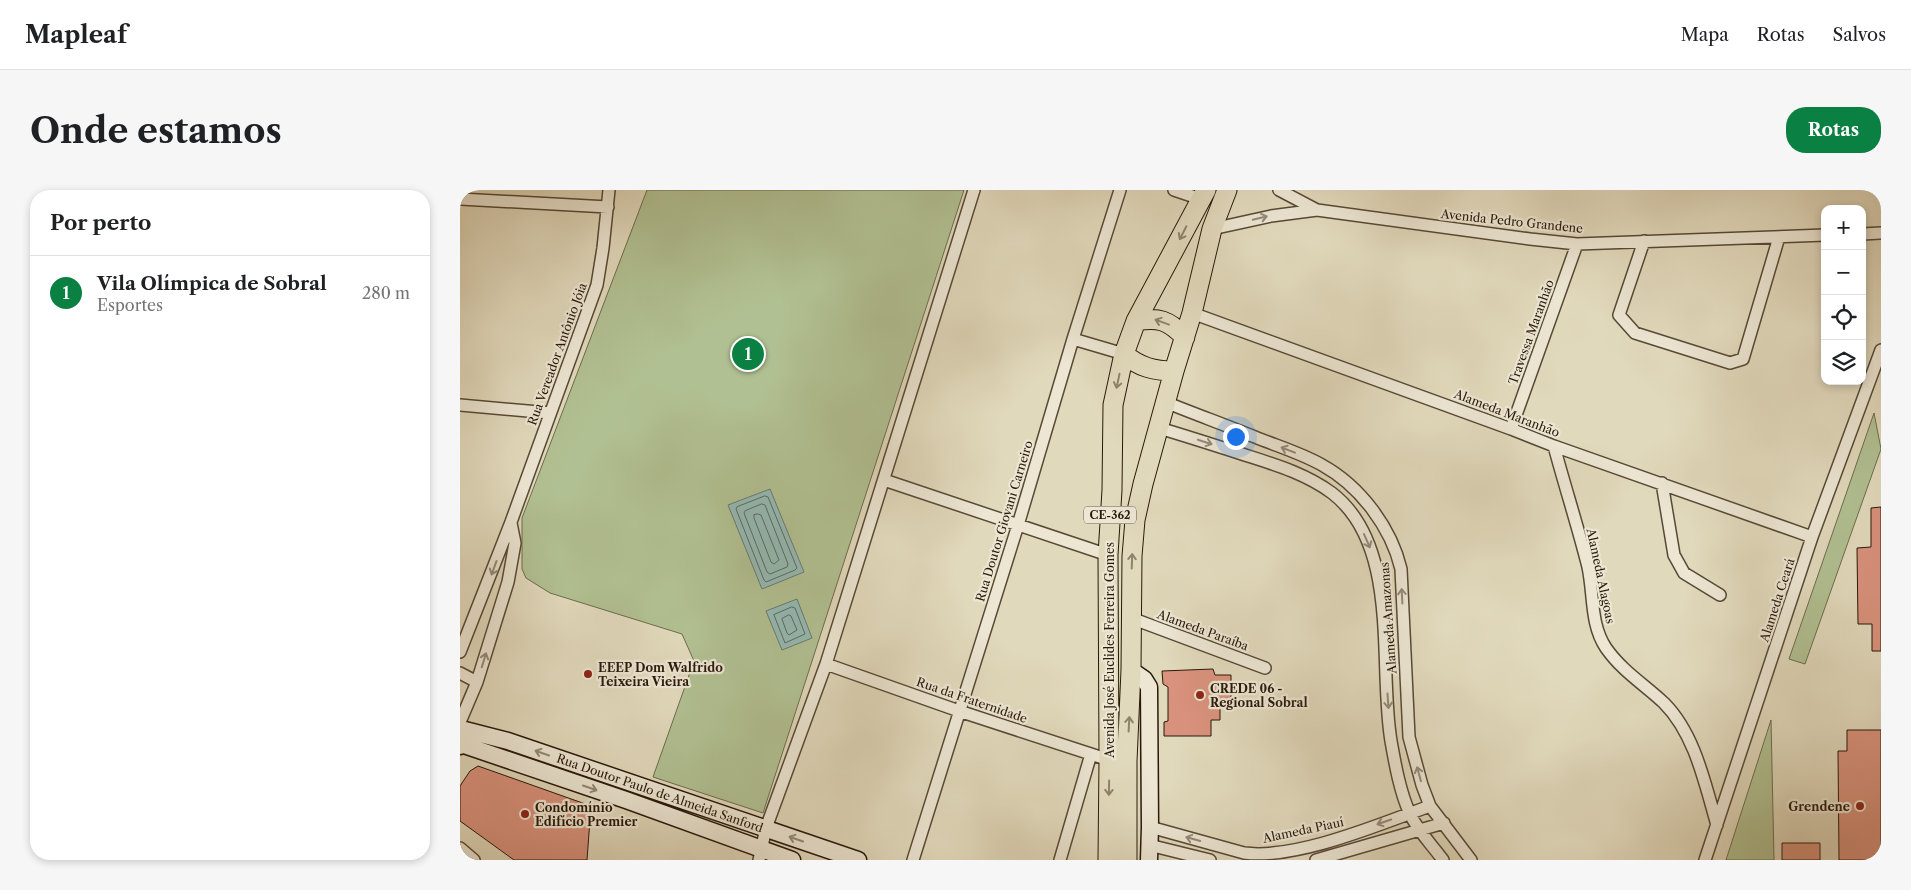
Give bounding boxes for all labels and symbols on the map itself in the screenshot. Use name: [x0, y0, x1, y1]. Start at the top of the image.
street label: Avenida Pedro Grandene: [1439, 206, 1584, 236]
one-way arrow: [1252, 213, 1268, 222]
one-way arrow: [1178, 226, 1188, 241]
street label: Travessa Maranhão: [1505, 278, 1557, 386]
street label: Rua Vereador Antônio Jóia: [524, 280, 590, 427]
one-way arrow: [1155, 317, 1170, 326]
pin: 1: [732, 335, 764, 373]
one-way arrow: [1113, 373, 1122, 389]
street label: Alameda Maranhão: [1451, 386, 1562, 440]
your location: [1223, 424, 1249, 450]
one-way arrow: [1197, 438, 1213, 448]
street label: Rua Doutor Giovani Carneiro: [972, 439, 1036, 603]
one-way arrow: [1281, 445, 1297, 454]
road number: CE-362: [1084, 506, 1136, 524]
street label: Alameda Alagoas: [1583, 526, 1618, 625]
one-way arrow: [1362, 533, 1372, 548]
street label: Avenida José Euclides Ferreira Gomes: [1102, 542, 1117, 759]
one-way arrow: [1127, 554, 1137, 570]
street label: Alameda Ceará: [1756, 556, 1798, 645]
one-way arrow: [488, 560, 498, 575]
street label: Alameda Amazonas: [1377, 562, 1399, 675]
one-way arrow: [1398, 588, 1407, 604]
street label: Alameda Paraíba: [1154, 606, 1251, 654]
one-way arrow: [479, 653, 489, 669]
place label: EEEP Dom Walfrido Teixeira Vieira: [598, 660, 723, 689]
marker: EEEP Dom Walfrido Teixeira Vieira: [582, 668, 594, 680]
street label: Rua da Fraternidade: [915, 674, 1030, 726]
place label: CREDE 06 - Regional Sobral: [1210, 681, 1308, 710]
marker: CREDE 06 - Regional Sobral: [1194, 689, 1206, 701]
one-way arrow: [1383, 693, 1393, 709]
one-way arrow: [1124, 716, 1133, 732]
one-way arrow: [535, 748, 551, 757]
street label: Rua Doutor Paulo de Almeida Sanford: [555, 751, 766, 836]
one-way arrow: [1414, 767, 1423, 783]
one-way arrow: [1104, 780, 1114, 796]
one-way arrow: [581, 784, 597, 793]
place label: Grendene: [1788, 799, 1850, 814]
place label: Condomínio Edifício Premier: [535, 800, 638, 829]
marker: Grendene: [1854, 800, 1866, 812]
marker: Condomínio Edifício Premier: [519, 808, 531, 820]
street label: Alameda Piauí: [1260, 814, 1345, 846]
one-way arrow: [1377, 818, 1393, 827]
one-way arrow: [788, 834, 804, 843]
one-way arrow: [1186, 834, 1202, 843]

